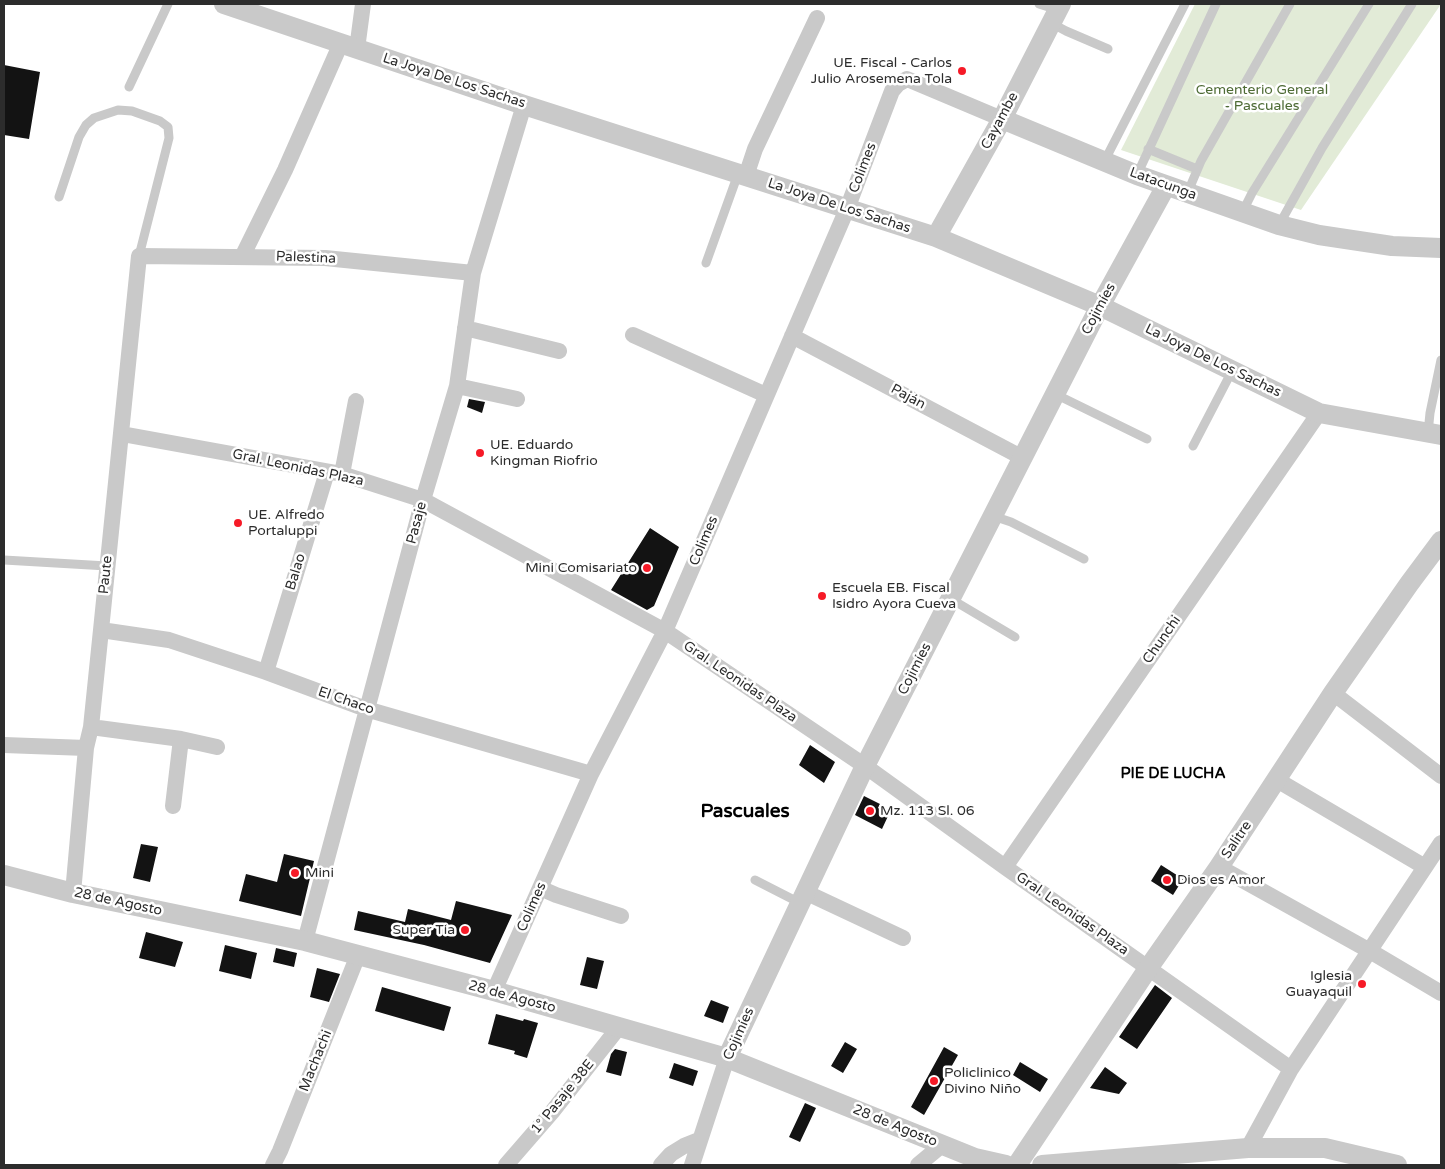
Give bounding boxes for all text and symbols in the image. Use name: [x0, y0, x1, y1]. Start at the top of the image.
street label: La Joya De Los Sachas: [380, 50, 528, 112]
place label: UE. Fiscal - Carlos Julio Arosemena Tola: [811, 55, 952, 88]
marker: UE. Fiscal - Carlos Julio Arosemena Tola: [956, 65, 968, 77]
park label: Cementerio General - Pascuales: [1196, 82, 1328, 114]
street label: Cayambe: [978, 90, 1022, 152]
street label: Colimes: [846, 140, 880, 196]
street label: Latacunga: [1127, 164, 1199, 204]
street label: La Joya De Los Sachas: [765, 175, 913, 237]
street label: Palestina: [276, 249, 336, 267]
street label: Cojimíes: [1078, 280, 1120, 338]
street label: La Joya De Los Sachas: [1142, 321, 1284, 401]
street label: Paján: [888, 381, 928, 413]
place label: UE. Eduardo Kingman Riofrio: [490, 437, 598, 470]
street label: Gral. Leonidas Plaza: [231, 446, 365, 490]
marker: UE. Eduardo Kingman Riofrio: [474, 447, 486, 459]
street label: Pasaje: [403, 500, 431, 546]
place label: UE. Alfredo Portaluppi: [248, 507, 324, 540]
street label: Colimes: [686, 514, 722, 568]
marker: UE. Alfredo Portaluppi: [232, 517, 244, 529]
street label: Balao: [282, 552, 310, 592]
street label: Paute: [96, 555, 116, 595]
place label: Mini Comisariato: [525, 560, 637, 576]
marker: Mini Comisariato: [641, 562, 653, 574]
place label: Escuela EB. Fiscal Isidro Ayora Cueva: [832, 580, 956, 612]
marker: Escuela EB. Fiscal Isidro Ayora Cueva: [816, 590, 828, 602]
street label: Chunchi: [1139, 613, 1185, 667]
street label: Gral. Leonidas Plaza: [680, 638, 800, 726]
street label: Cojimíes: [895, 640, 935, 698]
street label: El Chaco: [316, 684, 376, 718]
district label: PIE DE LUCHA: [1120, 765, 1226, 783]
district label: Pascuales: [700, 801, 790, 823]
place label: Mz. 113 Sl. 06: [880, 803, 975, 819]
marker: Mz. 113 Sl. 06: [864, 805, 876, 817]
street label: Salitre: [1218, 818, 1256, 862]
place label: Mini: [305, 865, 334, 881]
marker: Mini: [289, 867, 301, 879]
street label: Gral. Leonidas Plaza: [1012, 869, 1132, 959]
place label: Dios es Amor: [1177, 872, 1265, 888]
marker: Dios es Amor: [1161, 874, 1173, 886]
street label: Colimes: [514, 880, 550, 934]
street label: 28 de Agosto: [72, 884, 164, 920]
place label: Super Tia: [392, 922, 455, 938]
marker: Super Tia: [459, 924, 471, 936]
place label: Iglesia Guayaquil: [1286, 968, 1352, 1000]
street label: 28 de Agosto: [467, 977, 557, 1017]
marker: Iglesia Guayaquil: [1356, 978, 1368, 990]
street label: Cojimíes: [720, 1005, 758, 1063]
street label: Machachi: [296, 1028, 336, 1094]
street label: 1° Pasaje 38E: [528, 1056, 598, 1138]
place label: Policlinico Divino Niño: [944, 1065, 1021, 1098]
marker: Policlinico Divino Niño: [928, 1075, 940, 1087]
street label: 28 de Agosto: [850, 1101, 940, 1151]

